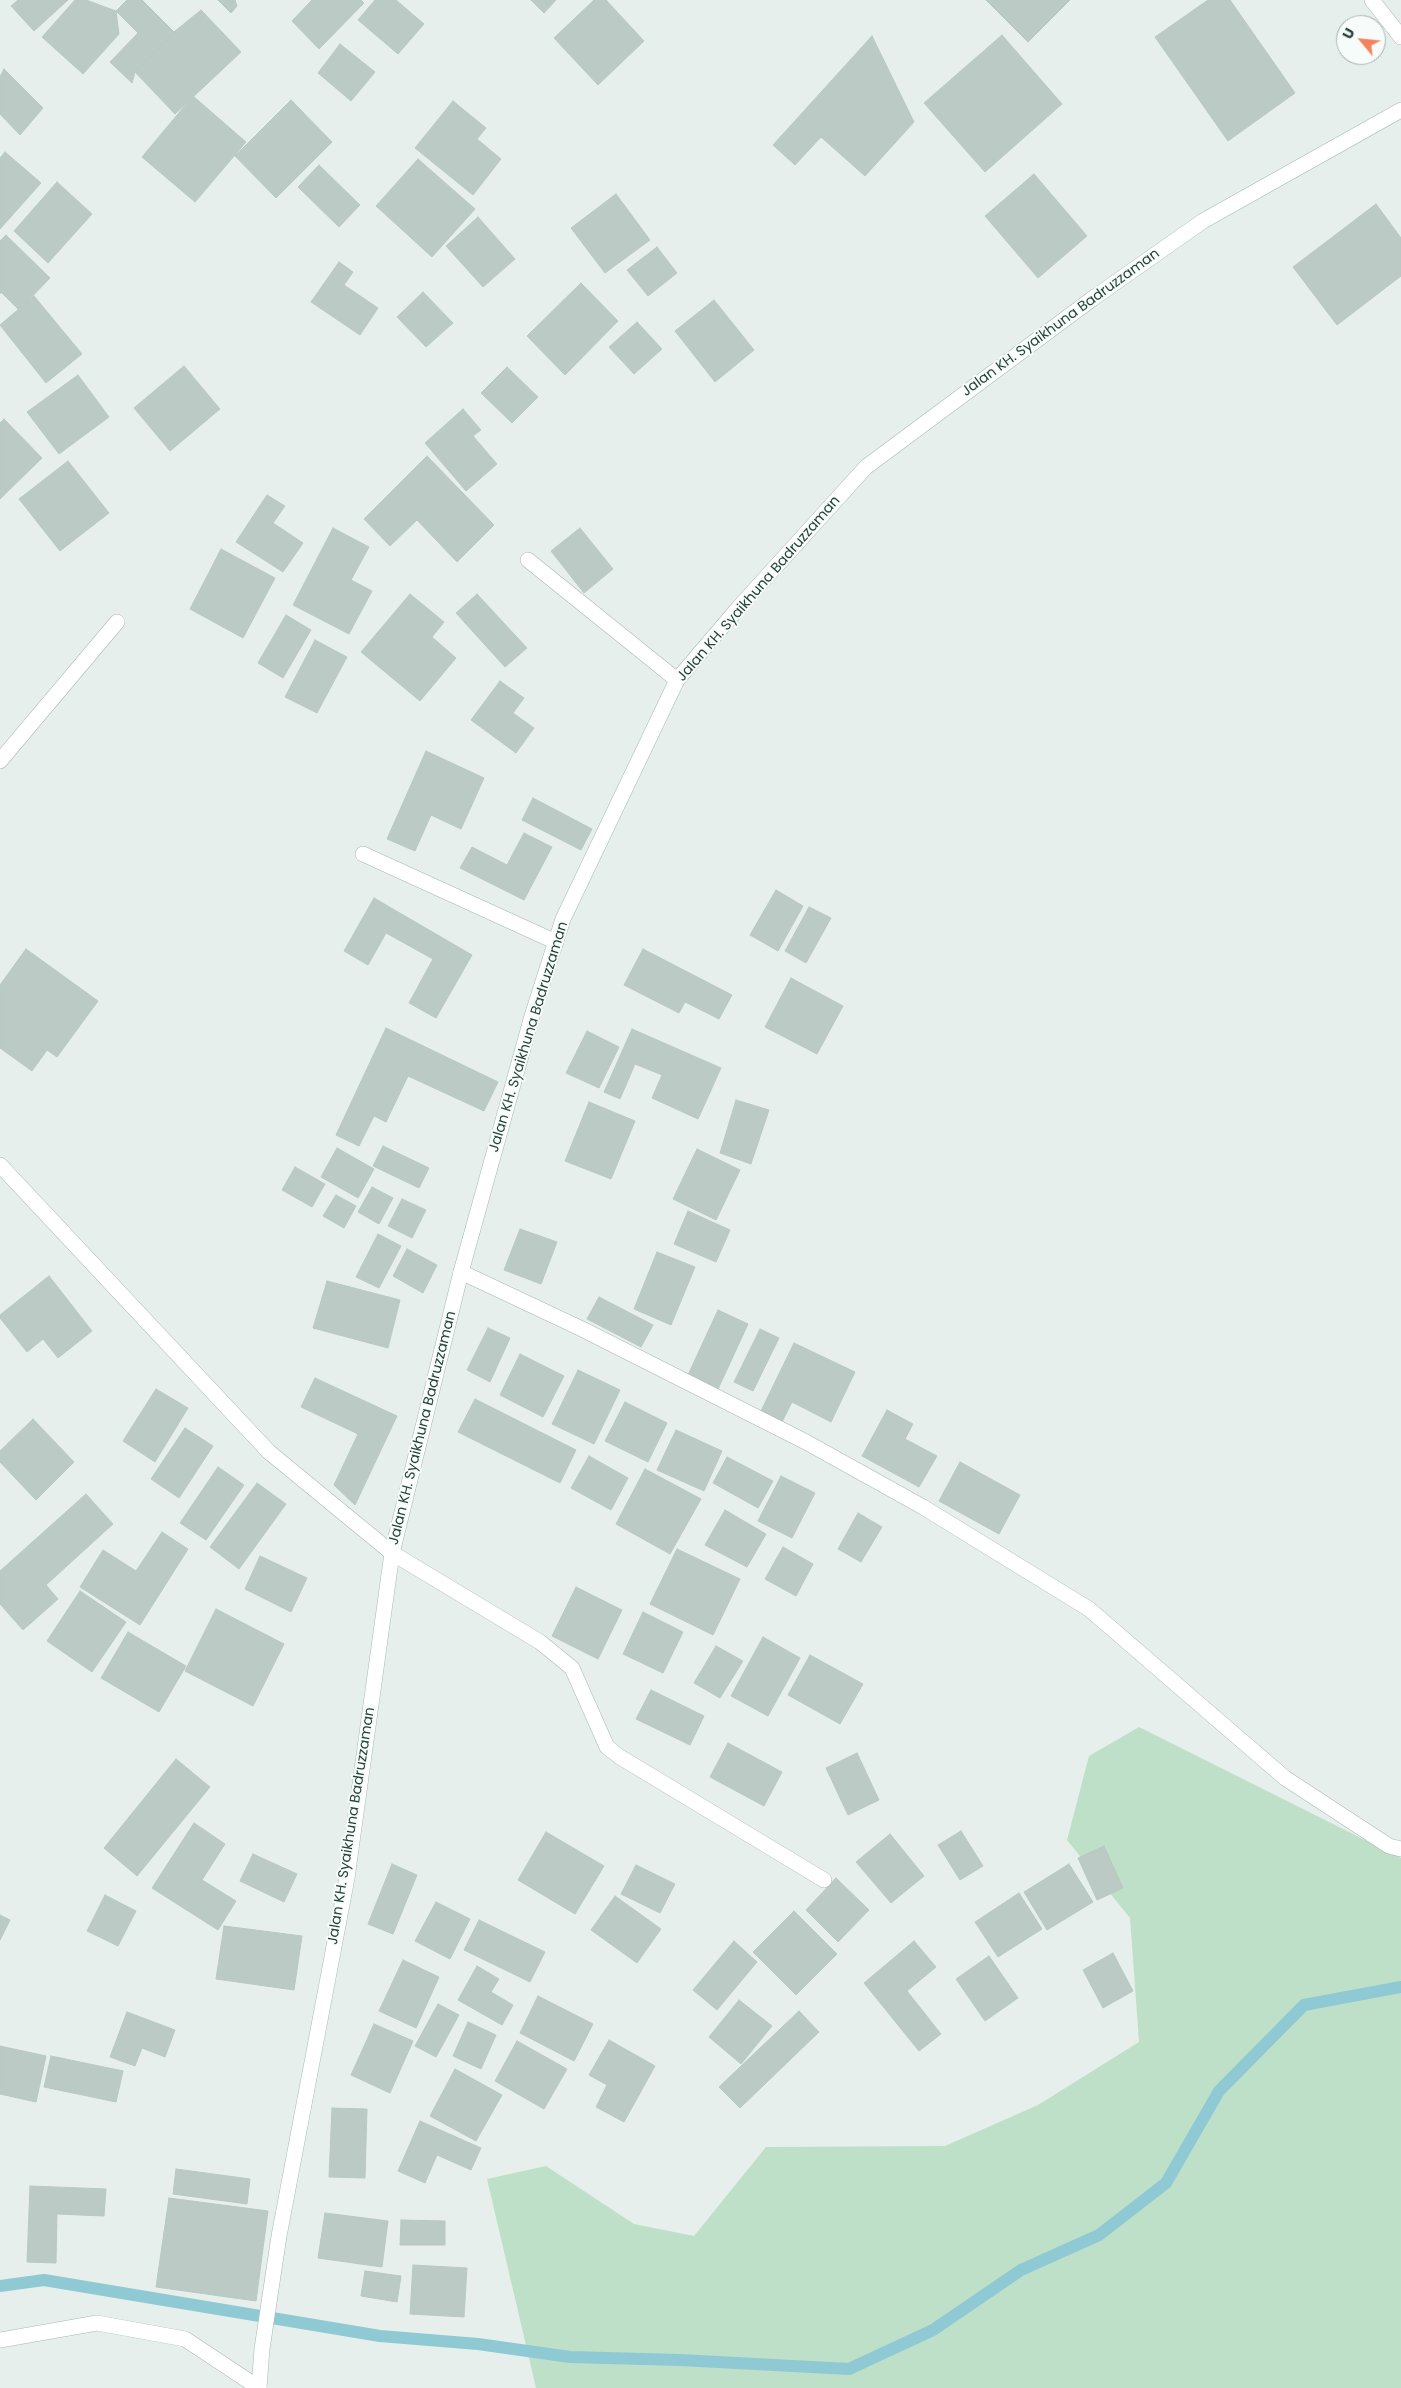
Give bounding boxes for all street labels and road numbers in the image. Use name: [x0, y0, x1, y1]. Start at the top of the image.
street label: Jalan KH. Syaikhuna Badruzzaman: [959, 246, 1163, 400]
street label: Jalan KH. Syaikhuna Badruzzaman: [674, 493, 844, 685]
street label: Jalan KH. Syaikhuna Badruzzaman: [486, 920, 572, 1154]
street label: Jalan KH. Syaikhuna Badruzzaman: [386, 1309, 460, 1547]
street label: Jalan KH. Syaikhuna Badruzzaman: [325, 1706, 379, 1946]

